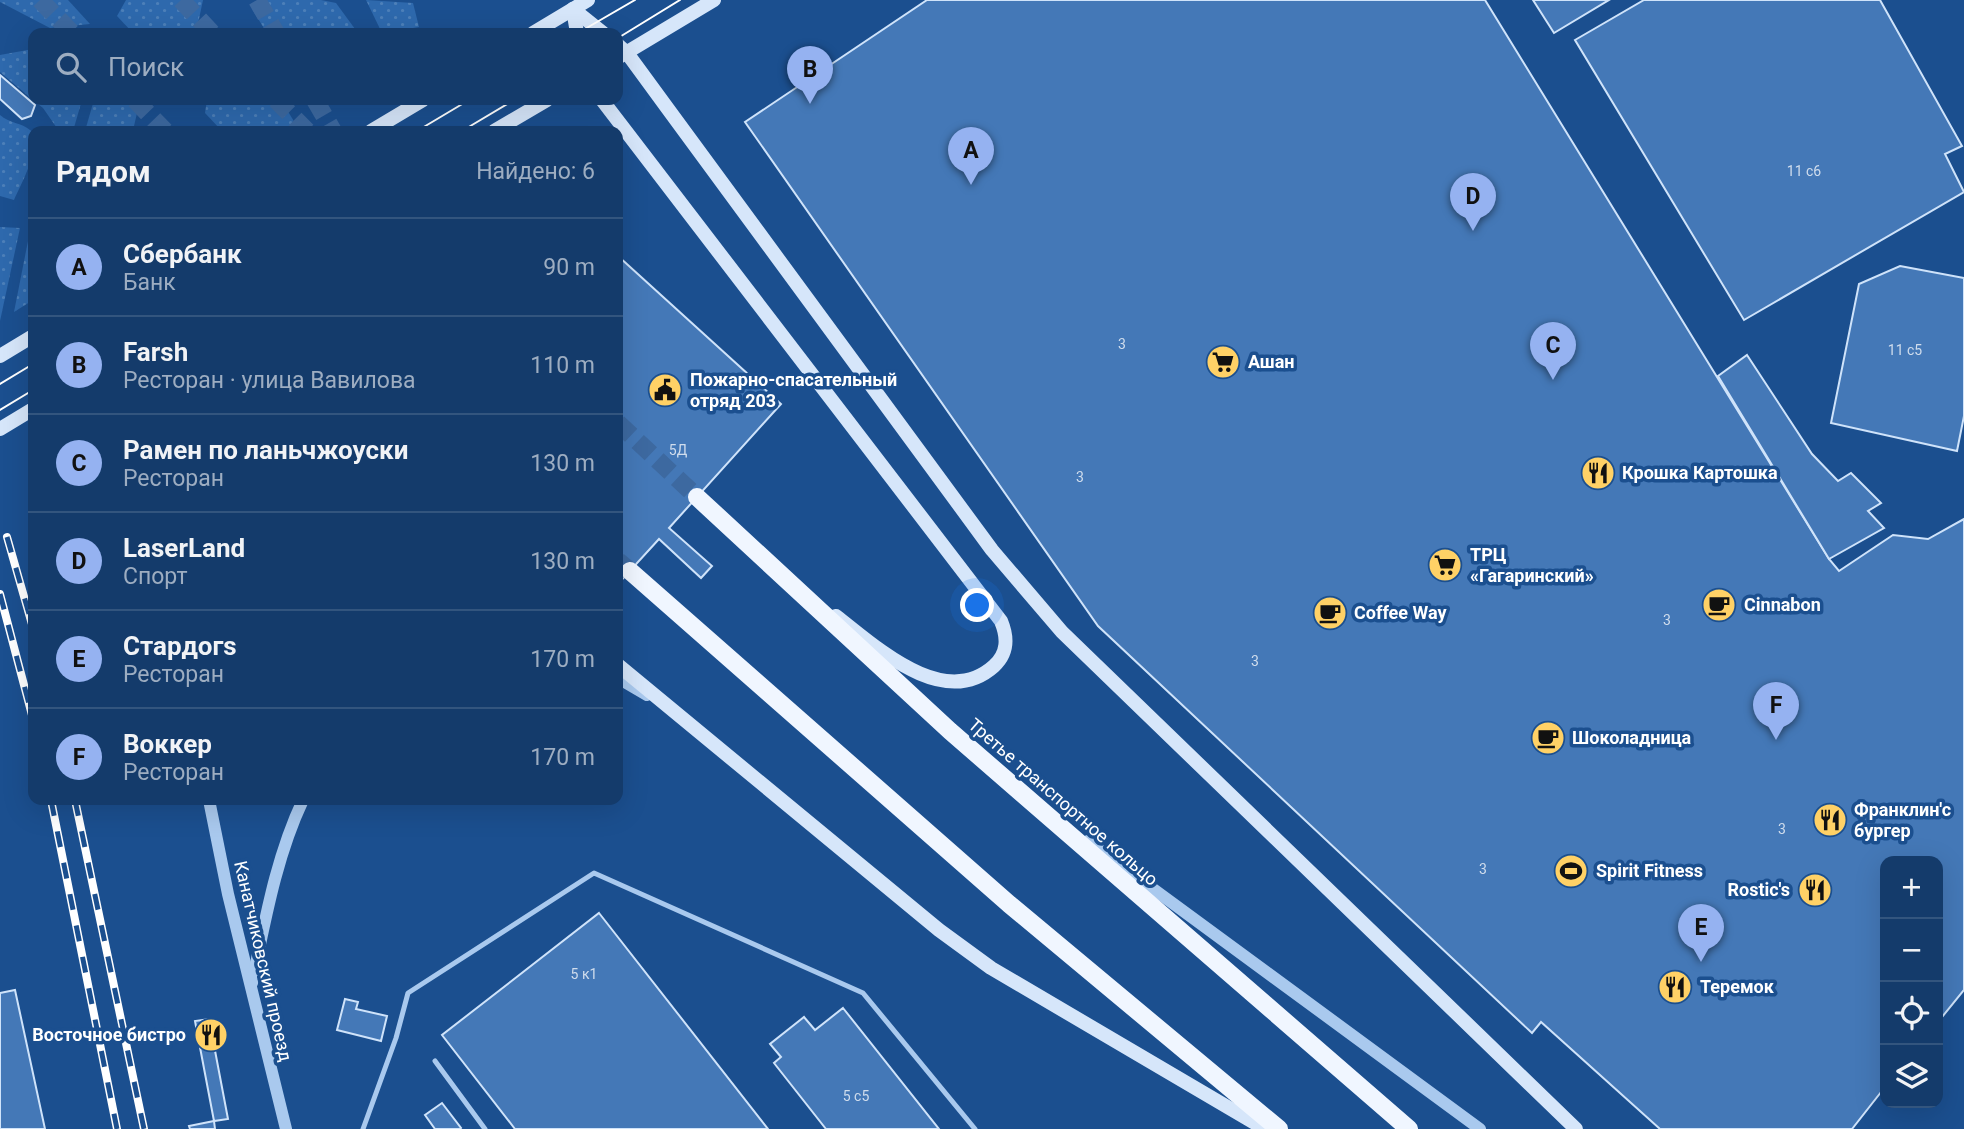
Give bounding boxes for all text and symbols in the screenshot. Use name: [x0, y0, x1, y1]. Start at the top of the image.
search box: [28, 28, 623, 105]
pin: B: [787, 46, 833, 104]
icon: search: [52, 48, 90, 86]
text: Поиск: [108, 52, 184, 82]
pin: A: [948, 127, 994, 185]
text: Рядом: [56, 154, 151, 189]
text: Найдено: 6: [476, 158, 595, 185]
house number: 11 с6: [1787, 163, 1821, 179]
pin: D: [1450, 173, 1496, 231]
text: Сбербанк: [123, 239, 242, 269]
text: A: [71, 254, 87, 281]
text: 90 m: [543, 254, 595, 281]
text: Банк: [123, 269, 176, 296]
pin: C: [1530, 322, 1576, 380]
house number: 3: [1118, 336, 1126, 352]
text: Farsh: [123, 337, 188, 367]
house number: 11 с5: [1888, 342, 1922, 358]
supermarket icon: Ашан: [1204, 343, 1242, 381]
place label: Ашан: [1248, 351, 1295, 372]
text: B: [72, 352, 86, 379]
text: 110 m: [530, 352, 595, 379]
text: Ресторан · улица Вавилова: [123, 367, 416, 394]
place label: Пожарно-спасательный отряд 203: [690, 369, 897, 411]
public building icon: Пожарно-спасательный отряд 203: [646, 371, 684, 409]
text: Рамен по ланьчжоуски: [123, 435, 408, 465]
house number: 5Д: [669, 442, 688, 458]
text: C: [71, 450, 87, 477]
text: 130 m: [530, 450, 595, 477]
restaurant icon: Крошка Картошка: [1579, 454, 1617, 492]
place label: Крошка Картошка: [1622, 462, 1778, 483]
text: Ресторан: [123, 465, 224, 492]
house number: 3: [1076, 469, 1084, 485]
text: LaserLand: [123, 533, 245, 563]
place label: ТРЦ «Гагаринский»: [1470, 544, 1594, 586]
supermarket icon: ТРЦ «Гагаринский»: [1426, 546, 1464, 584]
text: D: [72, 548, 86, 575]
text: 130 m: [530, 548, 595, 575]
text: Спорт: [123, 563, 187, 590]
cafe icon: Cinnabon: [1700, 586, 1738, 624]
your location: [960, 588, 994, 622]
cafe icon: Coffee Way: [1311, 594, 1349, 632]
place label: Cinnabon: [1744, 594, 1821, 615]
place label: Coffee Way: [1354, 602, 1447, 623]
house number: 3: [1663, 612, 1671, 628]
text: Стардогs: [123, 631, 237, 661]
text: E: [73, 646, 85, 673]
text: 170 m: [530, 646, 595, 673]
house number: 3: [1251, 653, 1259, 669]
text: Ресторан: [123, 661, 224, 688]
pin: F: [1753, 682, 1799, 740]
street label: Третье транспортное кольцо: [964, 714, 1162, 890]
cafe icon: Шоколадница: [1529, 719, 1567, 757]
place label: Шоколадница: [1572, 727, 1692, 748]
text: Воккер: [123, 729, 212, 759]
text: F: [73, 744, 85, 771]
text: 170 m: [530, 744, 595, 771]
text: Ресторан: [123, 759, 224, 786]
place label: Франклин'с бургер: [1854, 799, 1951, 841]
restaurant icon: Франклин'с бургер: [1811, 801, 1849, 839]
house number: 3: [1778, 821, 1786, 837]
sports icon: Spirit Fitness: [1552, 852, 1590, 890]
map controls: [1880, 856, 1943, 1108]
button: +: [1880, 856, 1943, 919]
street label: Канатчиковский проезд: [230, 859, 297, 1063]
place label: Spirit Fitness: [1596, 860, 1703, 881]
house number: 3: [1479, 861, 1487, 877]
restaurant icon: Rostic's: [1796, 871, 1834, 909]
place label: Rostic's: [1728, 879, 1790, 900]
pin: E: [1678, 904, 1724, 962]
button: −: [1880, 919, 1943, 982]
house number: 5 к1: [571, 966, 597, 982]
restaurant icon: Теремок: [1656, 968, 1694, 1006]
place label: Теремок: [1700, 976, 1775, 997]
button: locate: [1880, 982, 1943, 1045]
restaurant icon: Восточное бистро: [192, 1016, 230, 1054]
place label: Восточное бистро: [32, 1024, 186, 1045]
button: layers: [1880, 1045, 1943, 1108]
house number: 5 с5: [843, 1088, 869, 1104]

